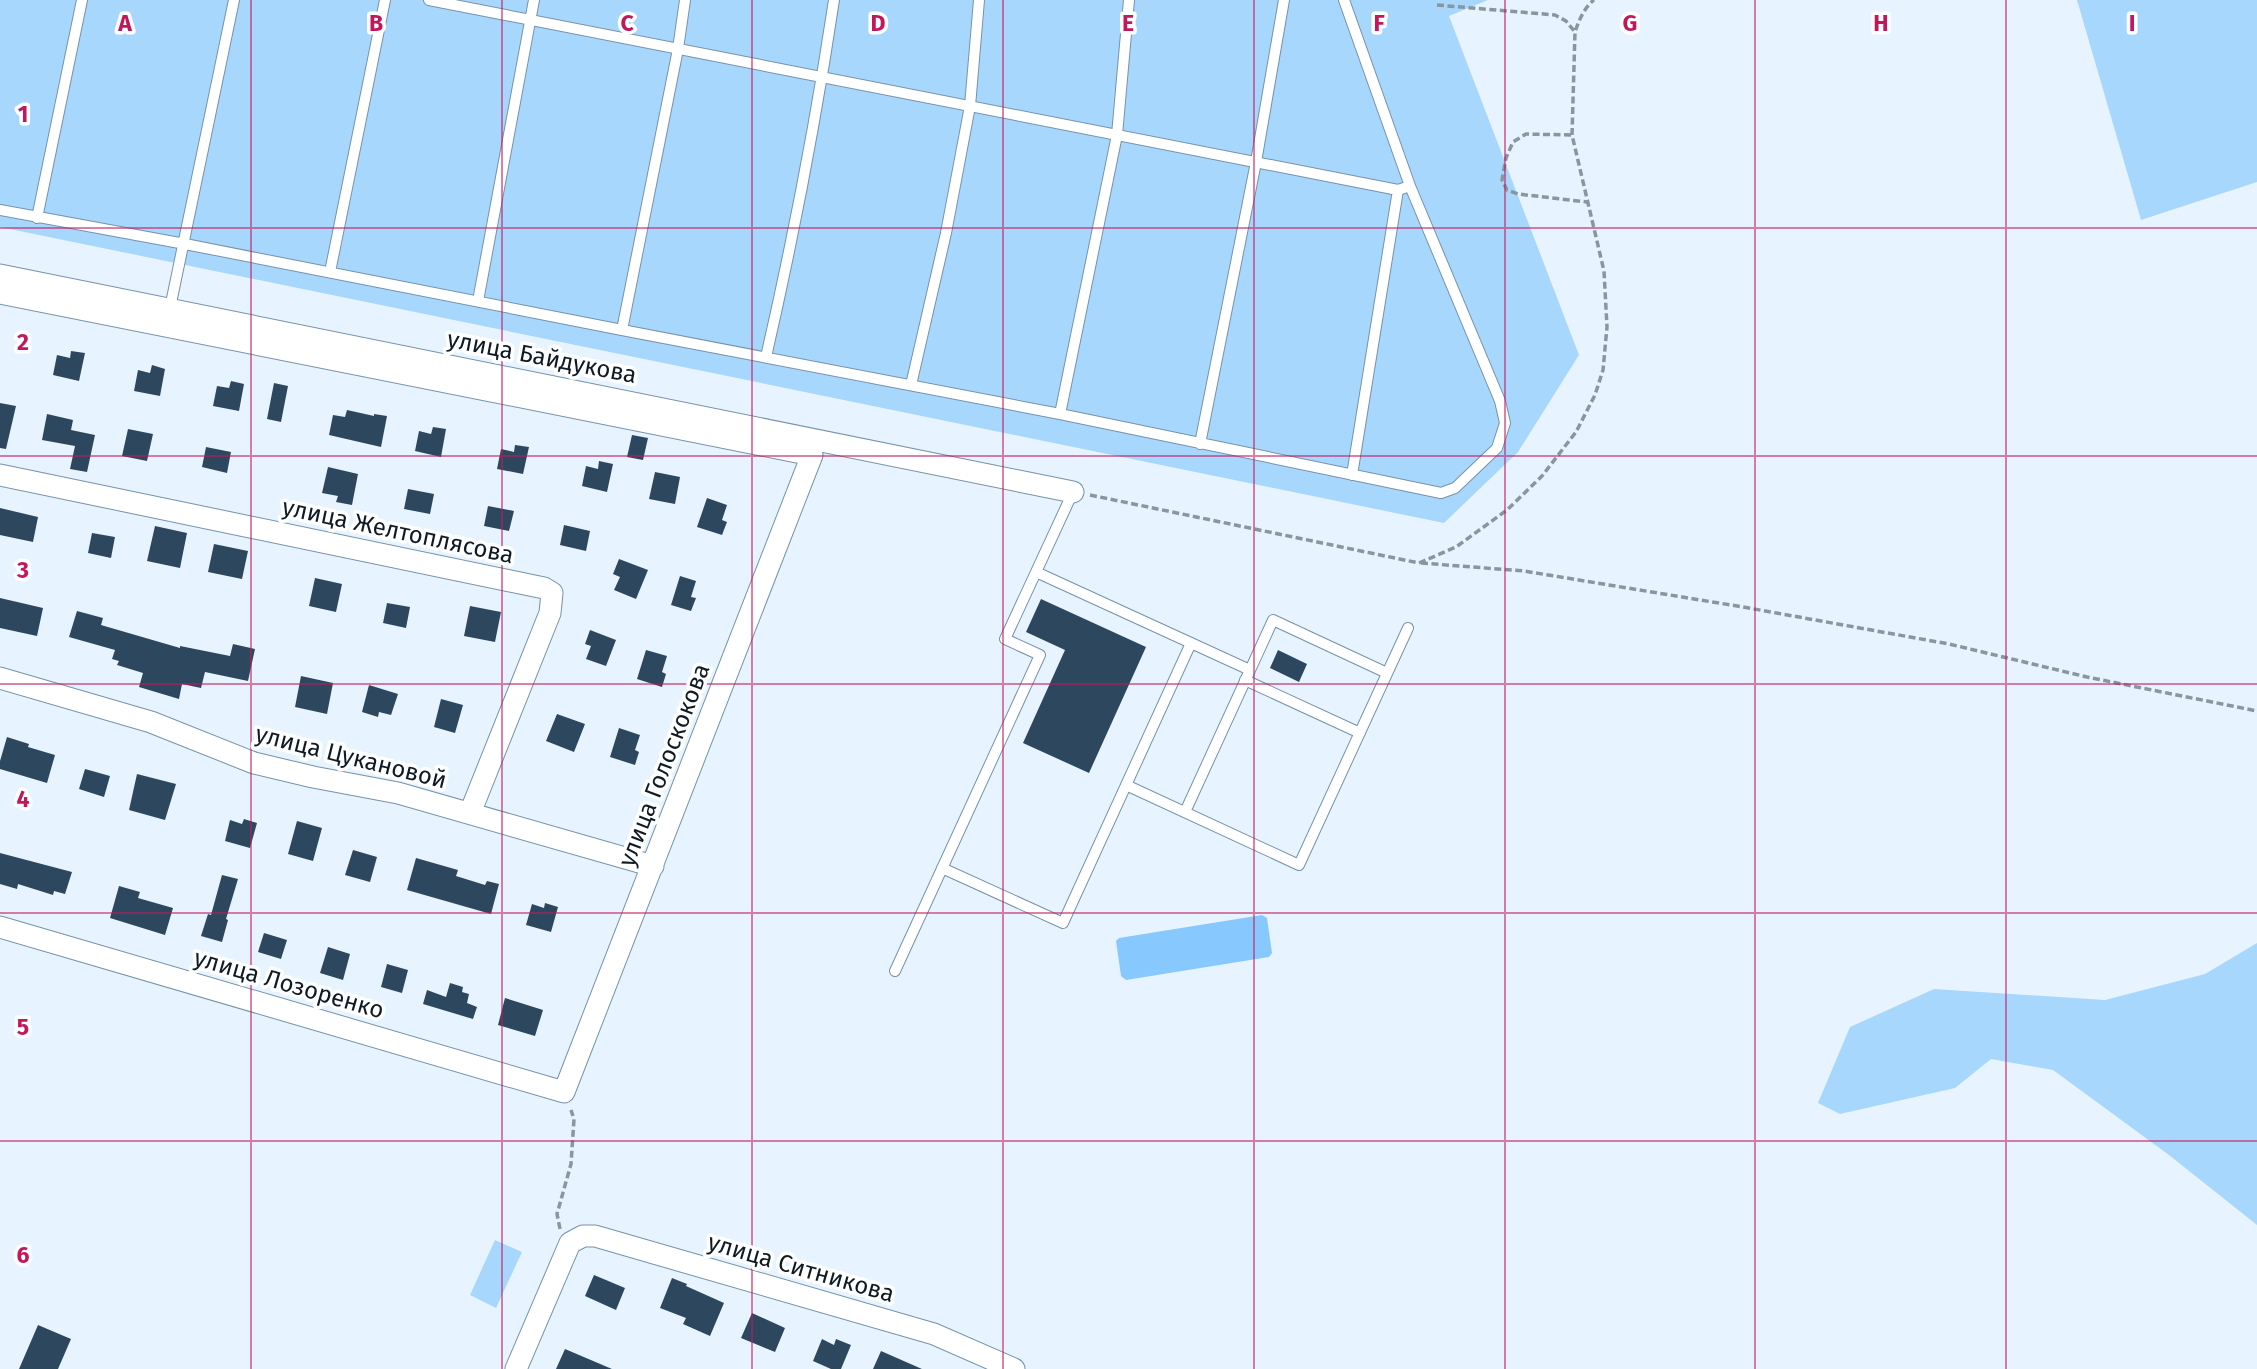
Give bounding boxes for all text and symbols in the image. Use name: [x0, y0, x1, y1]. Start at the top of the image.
text: A: [117, 9, 132, 37]
text: B: [369, 9, 383, 37]
text: C: [620, 9, 634, 37]
text: D: [871, 9, 886, 37]
text: E: [1122, 9, 1134, 37]
text: F: [1373, 9, 1385, 37]
text: G: [1623, 9, 1637, 37]
text: H: [1873, 9, 1889, 37]
text: I: [2129, 9, 2135, 37]
text: 1: [18, 100, 28, 128]
street label: улица Байдукова: [445, 325, 639, 389]
text: 2: [17, 328, 29, 356]
street label: улица Желтоплясова: [280, 493, 516, 569]
text: 3: [16, 556, 29, 584]
street label: улица Голоскокова: [612, 660, 716, 870]
street label: улица Цукановой: [253, 720, 449, 794]
text: 4: [17, 785, 30, 813]
street label: улица Лозоренко: [191, 944, 387, 1024]
text: 5: [17, 1013, 29, 1041]
street label: улица Ситникова: [704, 1228, 898, 1308]
text: 6: [17, 1241, 30, 1269]

